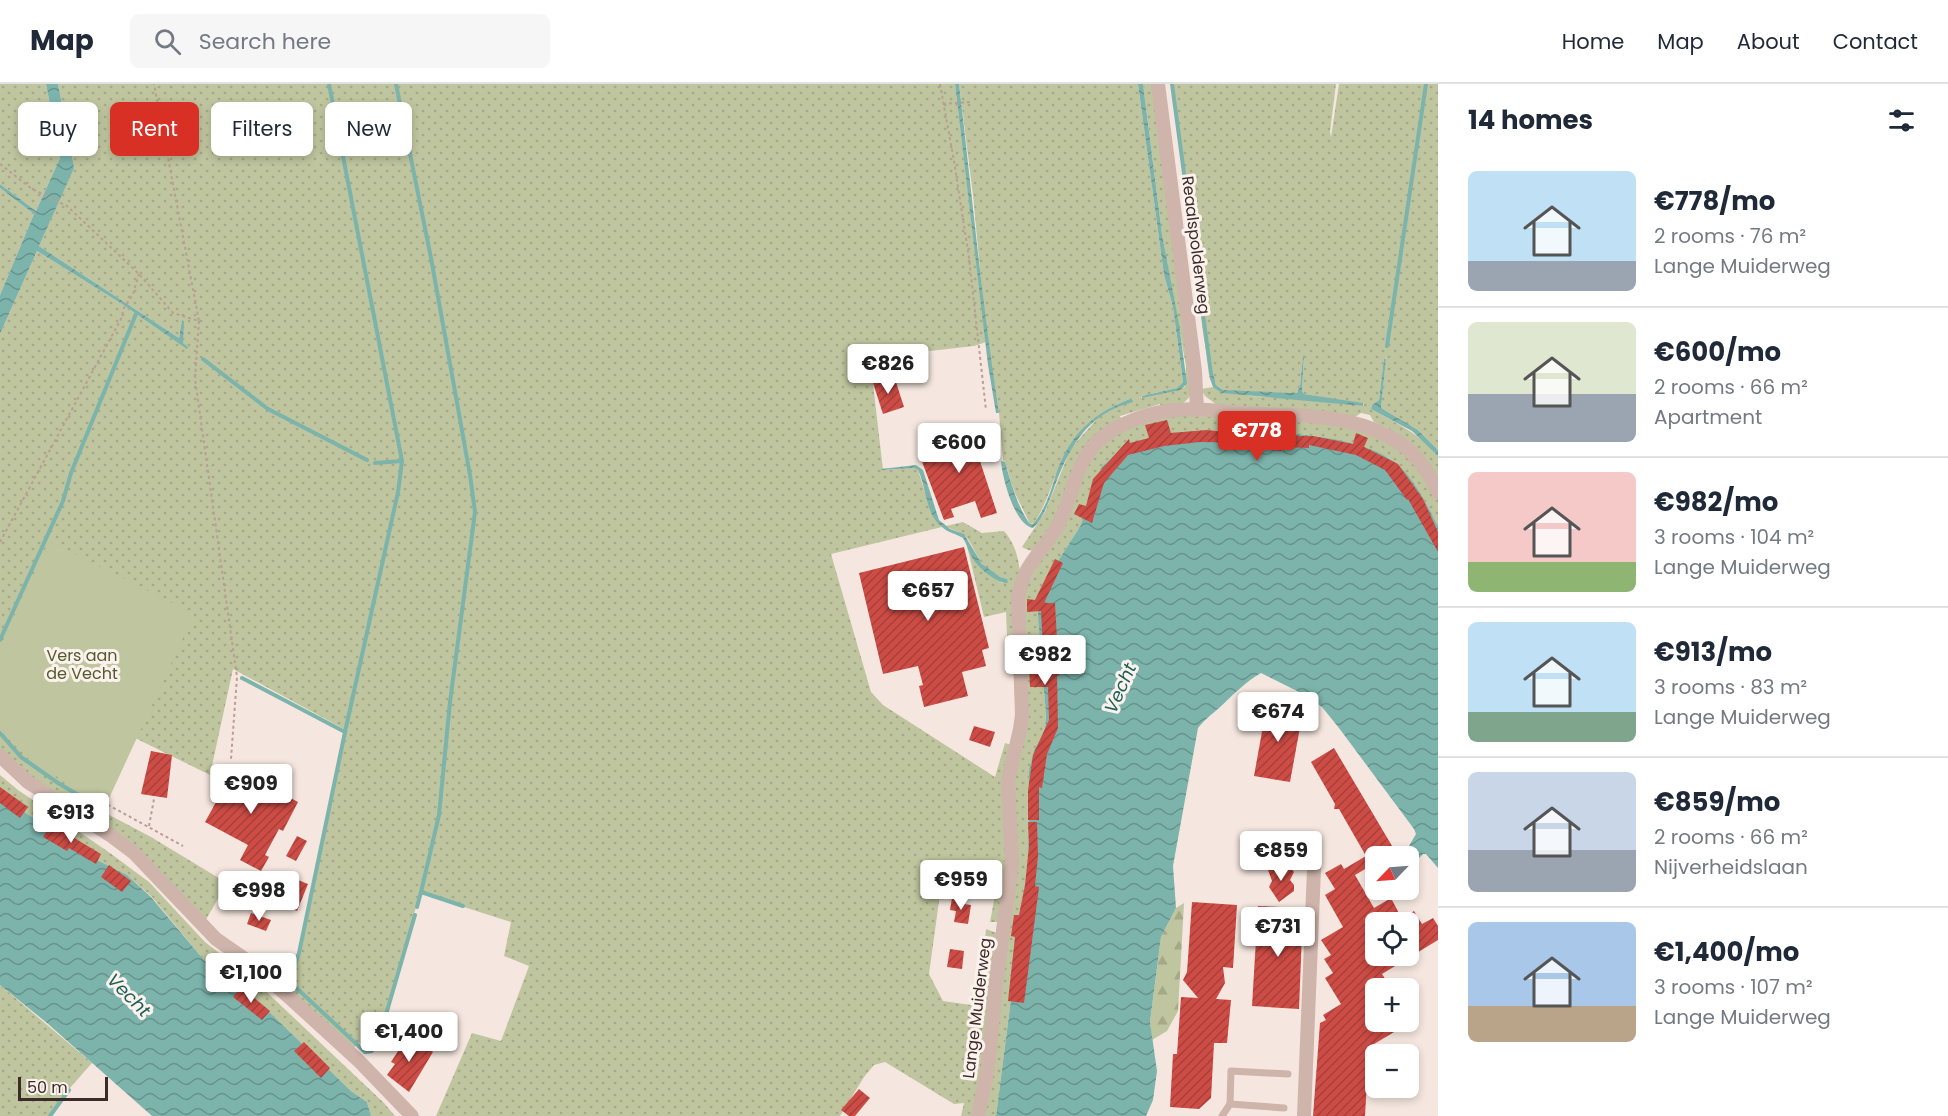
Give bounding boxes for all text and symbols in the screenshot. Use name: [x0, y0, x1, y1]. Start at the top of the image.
search box: [130, 14, 550, 68]
text: Map: [30, 21, 94, 60]
icon: search: [151, 25, 184, 58]
text: Search here: [199, 26, 331, 57]
text: Home: [1562, 27, 1624, 56]
text: Map: [1657, 27, 1704, 56]
text: About: [1737, 27, 1800, 56]
text: Contact: [1833, 27, 1918, 56]
chip: Buy: [18, 102, 98, 156]
chip: Rent: [110, 102, 199, 156]
chip: Filters: [211, 102, 313, 156]
chip: New: [325, 102, 412, 156]
text: 14 homes: [1468, 102, 1593, 138]
icon: filters: [1885, 104, 1918, 137]
street label: Reaalspolderweg: [1176, 175, 1216, 315]
text: €778/mo: [1654, 183, 1775, 219]
icon: home: [1516, 195, 1588, 267]
text: 2 rooms · 76 m²: [1654, 222, 1806, 250]
text: Lange Muiderweg: [1654, 252, 1831, 280]
text: €600/mo: [1654, 334, 1781, 370]
pin: €826: [852, 344, 924, 395]
icon: home: [1516, 346, 1588, 418]
text: €826: [861, 349, 915, 377]
text: 2 rooms · 66 m²: [1654, 373, 1808, 401]
text: Apartment: [1654, 403, 1762, 431]
pin: €778: [1221, 411, 1293, 462]
text: €778: [1232, 416, 1282, 444]
pin: €600: [923, 423, 995, 474]
text: €600: [932, 428, 986, 456]
text: €982/mo: [1654, 484, 1778, 520]
icon: home: [1516, 496, 1588, 568]
text: 3 rooms · 104 m²: [1654, 523, 1814, 551]
text: Lange Muiderweg: [1654, 553, 1831, 581]
pin: €657: [892, 571, 964, 622]
text: €657: [902, 576, 954, 604]
text: €913/mo: [1654, 634, 1772, 670]
pin: €982: [1009, 635, 1081, 686]
text: €982: [1019, 640, 1071, 668]
park label: Vers aan de Vecht: [46, 644, 118, 685]
icon: home: [1516, 646, 1588, 718]
water label: Vecht: [1098, 659, 1142, 717]
text: 3 rooms · 83 m²: [1654, 673, 1807, 701]
pin: €674: [1242, 692, 1314, 743]
text: €674: [1252, 697, 1304, 725]
text: Lange Muiderweg: [1654, 703, 1831, 731]
pin: €909: [215, 764, 287, 815]
text: €909: [224, 769, 278, 797]
text: €859/mo: [1654, 784, 1780, 820]
pin: €913: [35, 793, 107, 844]
icon: home: [1516, 796, 1588, 868]
text: €913: [47, 798, 95, 826]
text: 2 rooms · 66 m²: [1654, 823, 1808, 851]
pin: €859: [1245, 831, 1317, 882]
text: €859: [1254, 836, 1308, 864]
north arrow: [1365, 846, 1419, 900]
map controls: [1365, 846, 1419, 1098]
text: Nijverheidslaan: [1654, 853, 1808, 881]
pin: €959: [925, 860, 997, 911]
text: €959: [934, 865, 988, 893]
pin: €998: [223, 871, 295, 922]
text: €998: [232, 876, 286, 904]
pin: €731: [1242, 907, 1314, 958]
text: €731: [1255, 912, 1301, 940]
button: locate: [1365, 912, 1419, 966]
text: €1,400/mo: [1654, 934, 1799, 970]
street label: Lange Muiderweg: [957, 936, 997, 1080]
icon: home: [1516, 946, 1588, 1018]
pin: €1,100: [202, 953, 300, 1004]
text: €1,100: [220, 958, 282, 986]
water label: Vecht: [102, 968, 157, 1023]
text: 3 rooms · 107 m²: [1654, 973, 1813, 1001]
button: +: [1365, 978, 1419, 1032]
text: Lange Muiderweg: [1654, 1003, 1831, 1031]
pin: €1,400: [360, 1012, 458, 1063]
text: €1,400: [375, 1017, 443, 1045]
button: −: [1365, 1044, 1419, 1098]
scale bar: [18, 1074, 108, 1102]
text: 50 m: [27, 1076, 68, 1099]

